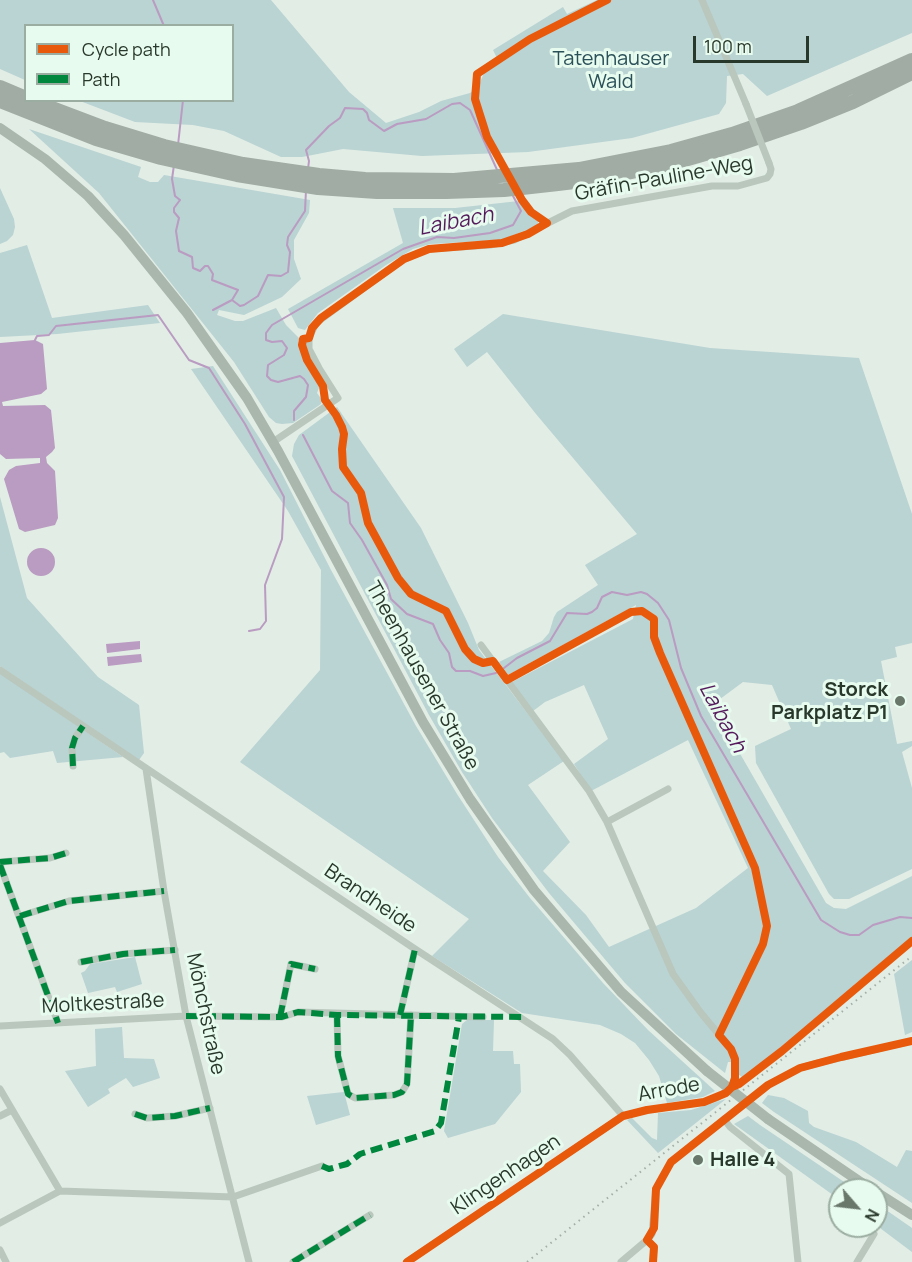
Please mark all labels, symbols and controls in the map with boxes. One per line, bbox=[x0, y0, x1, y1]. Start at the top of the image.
legend bbox=[24, 24, 234, 102]
scale bar bbox=[696, 24, 812, 62]
text: 100 m bbox=[704, 34, 752, 58]
text: Cycle path bbox=[82, 37, 171, 61]
park label: Tatenhauser Wald bbox=[553, 47, 669, 94]
text: Path bbox=[82, 67, 120, 91]
street label: Gräfin-Pauline-Weg bbox=[573, 152, 755, 206]
water label: Laibach bbox=[417, 202, 495, 242]
street label: Theenhausener Straße bbox=[360, 577, 484, 775]
place label: Storck Parkplatz P1 bbox=[771, 678, 888, 725]
water label: Laibach bbox=[693, 679, 751, 757]
marker: Storck Parkplatz P1 bbox=[893, 694, 907, 708]
street label: Brandheide bbox=[320, 860, 420, 938]
street label: Mönchstraße bbox=[180, 951, 230, 1077]
street label: Moltkestraße bbox=[41, 989, 165, 1019]
street label: Arrode bbox=[636, 1073, 702, 1107]
street label: Klingenhagen bbox=[447, 1130, 565, 1220]
place label: Halle 4 bbox=[710, 1148, 775, 1172]
marker: Halle 4 bbox=[691, 1153, 705, 1167]
north arrow bbox=[828, 1178, 888, 1238]
text: N bbox=[860, 1205, 885, 1226]

